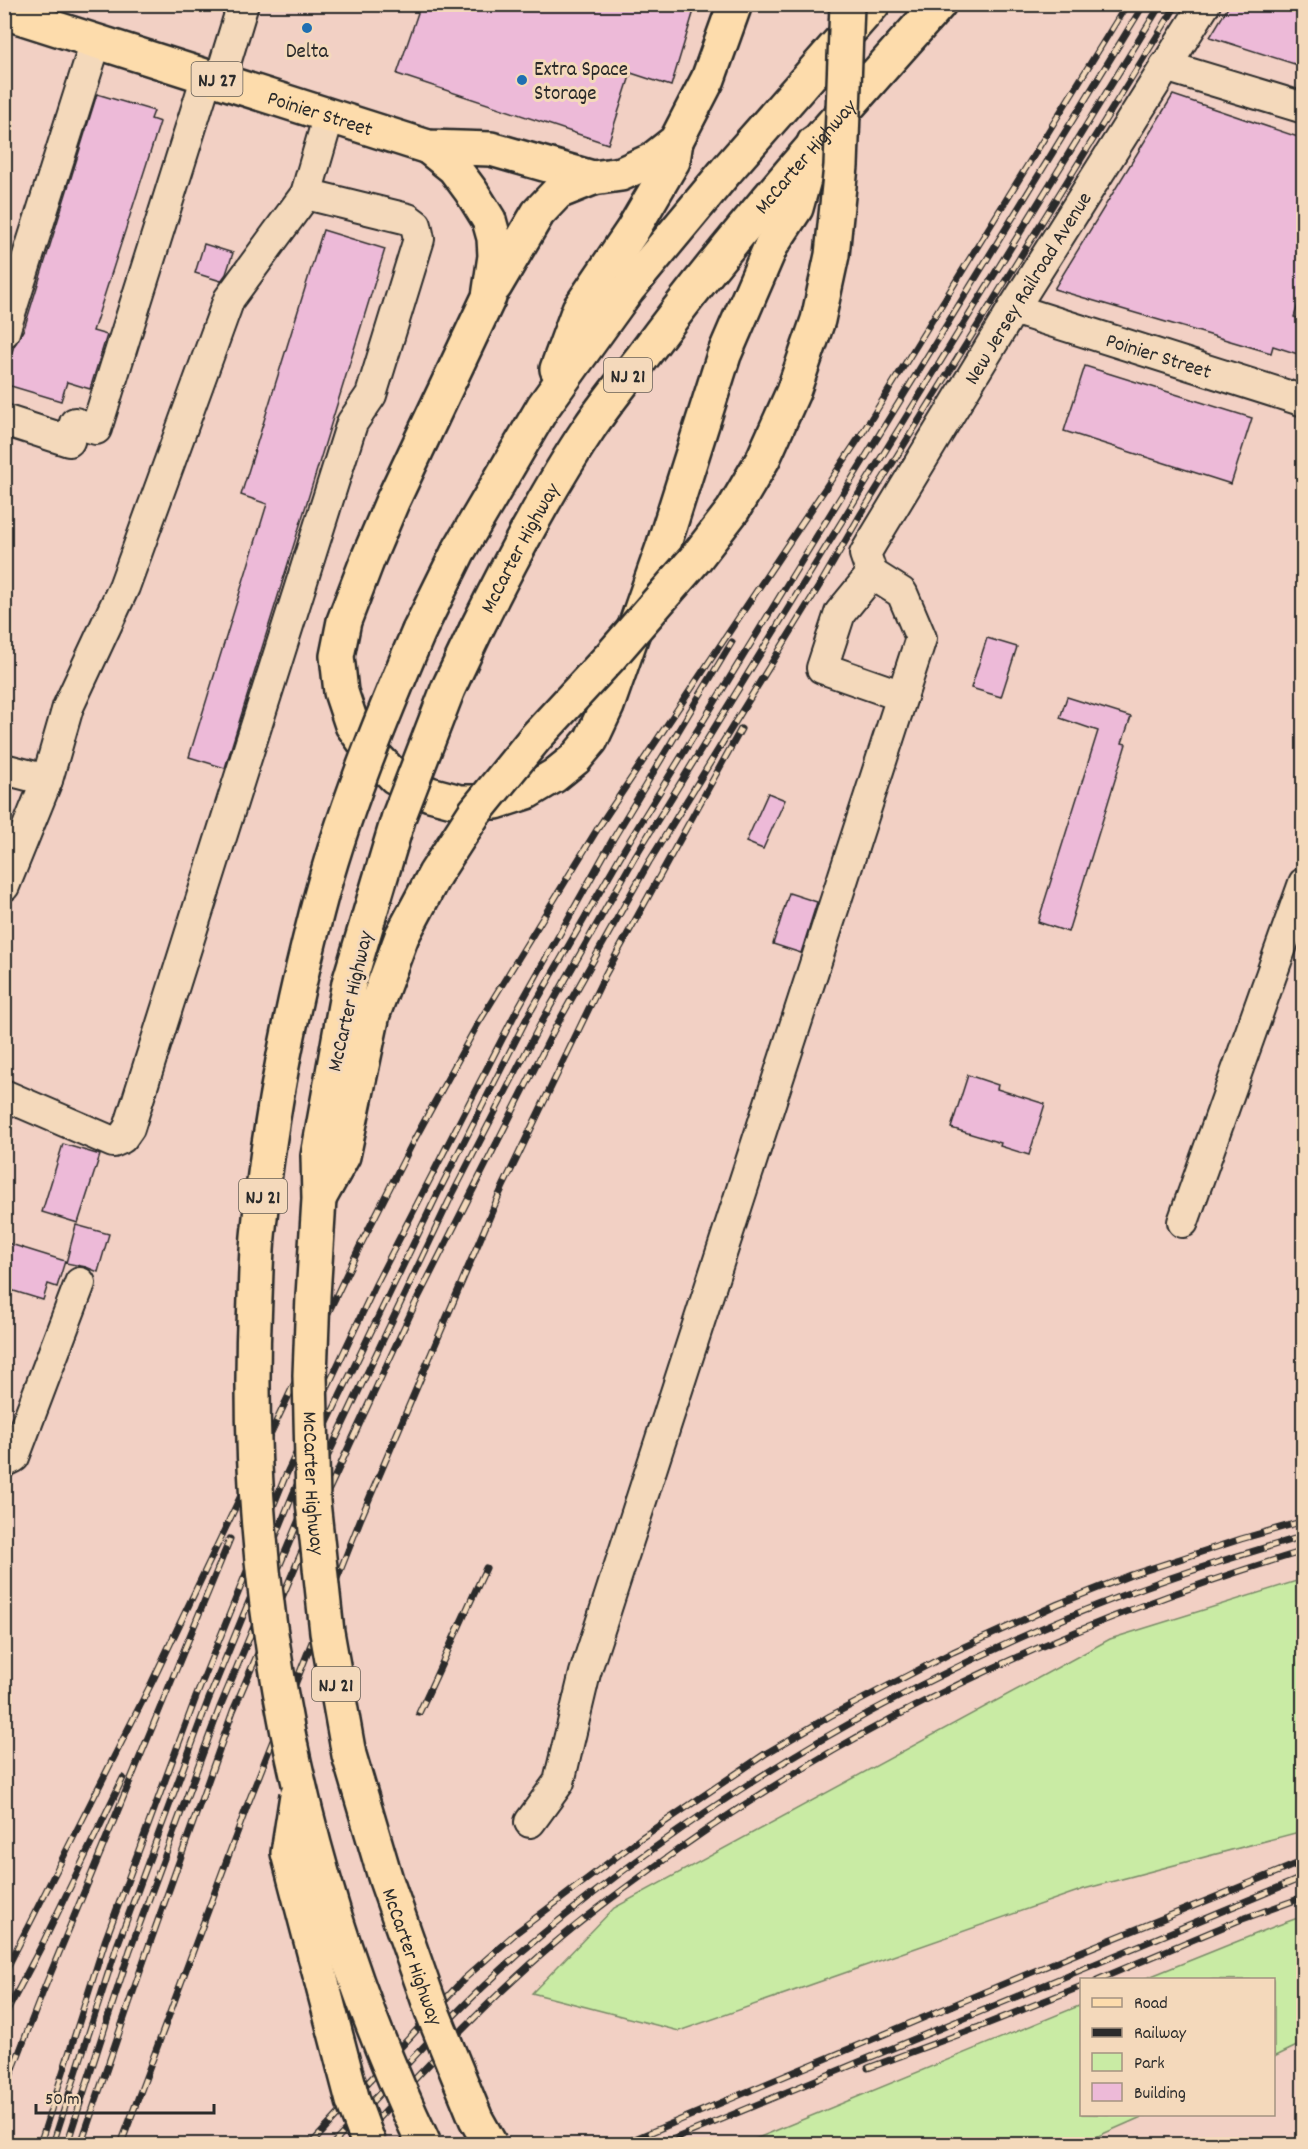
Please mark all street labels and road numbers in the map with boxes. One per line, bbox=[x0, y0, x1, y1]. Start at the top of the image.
road number: NJ 27 bbox=[192, 62, 242, 96]
street label: Poinier Street bbox=[263, 85, 376, 147]
street label: McCarter Highway bbox=[749, 93, 866, 222]
street label: New Jersey Railroad Avenue bbox=[958, 187, 1101, 391]
street label: Poinier Street bbox=[1101, 327, 1215, 389]
road number: NJ 21 bbox=[604, 358, 652, 392]
street label: McCarter Highway bbox=[475, 478, 569, 619]
street label: McCarter Highway bbox=[321, 928, 383, 1075]
road number: NJ 21 bbox=[239, 1179, 287, 1213]
street label: McCarter Highway bbox=[293, 1411, 331, 1557]
road number: NJ 21 bbox=[312, 1667, 360, 1701]
street label: McCarter Highway bbox=[372, 1885, 449, 2031]

